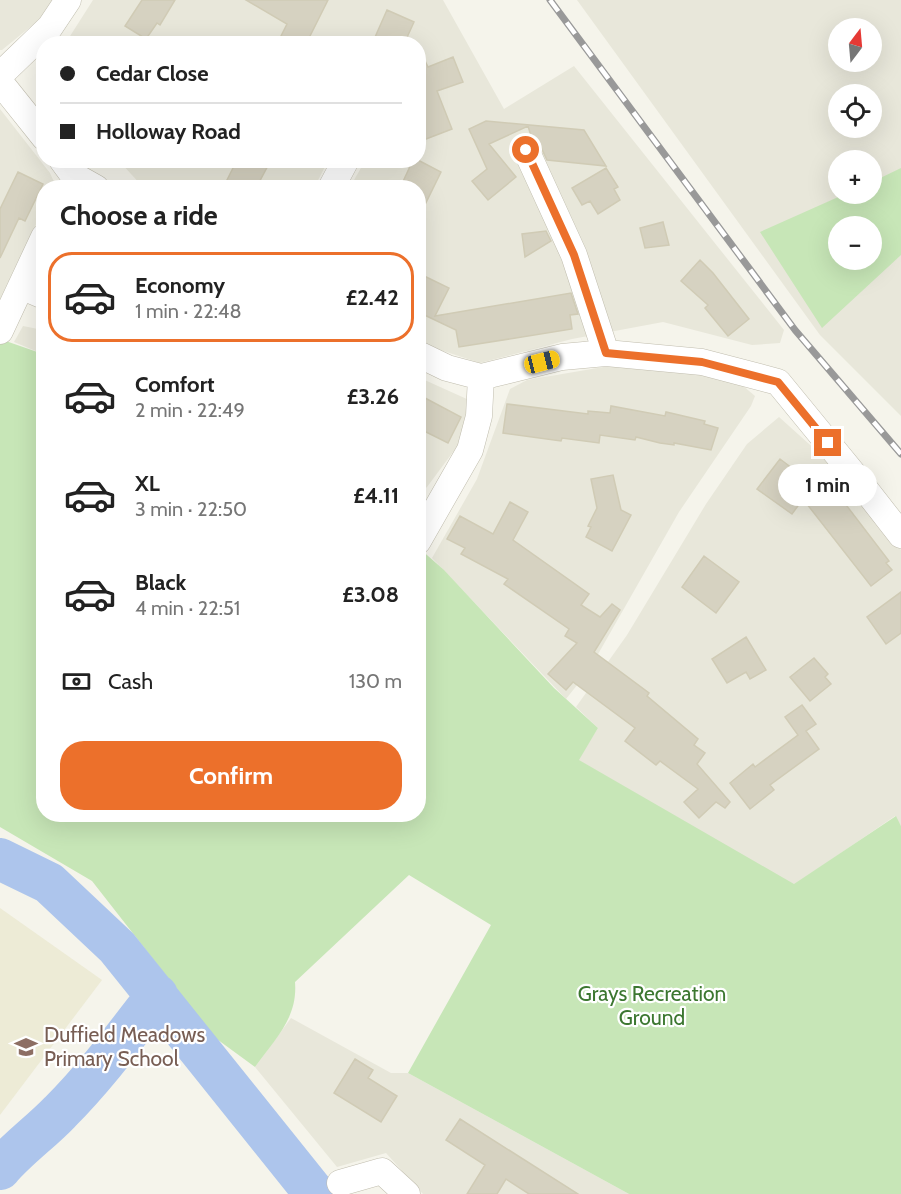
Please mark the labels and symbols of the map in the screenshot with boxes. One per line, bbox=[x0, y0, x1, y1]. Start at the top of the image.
north arrow bbox=[828, 18, 882, 72]
route start bbox=[512, 136, 539, 163]
car bbox=[522, 349, 562, 375]
route end bbox=[814, 429, 841, 456]
callout: 1 min bbox=[778, 464, 878, 506]
park label: Grays Recreation Ground bbox=[578, 981, 726, 1030]
place label: Duffield Meadows Primary School bbox=[44, 1022, 205, 1071]
school or university icon: Duffield Meadows Primary School bbox=[13, 1034, 39, 1060]

